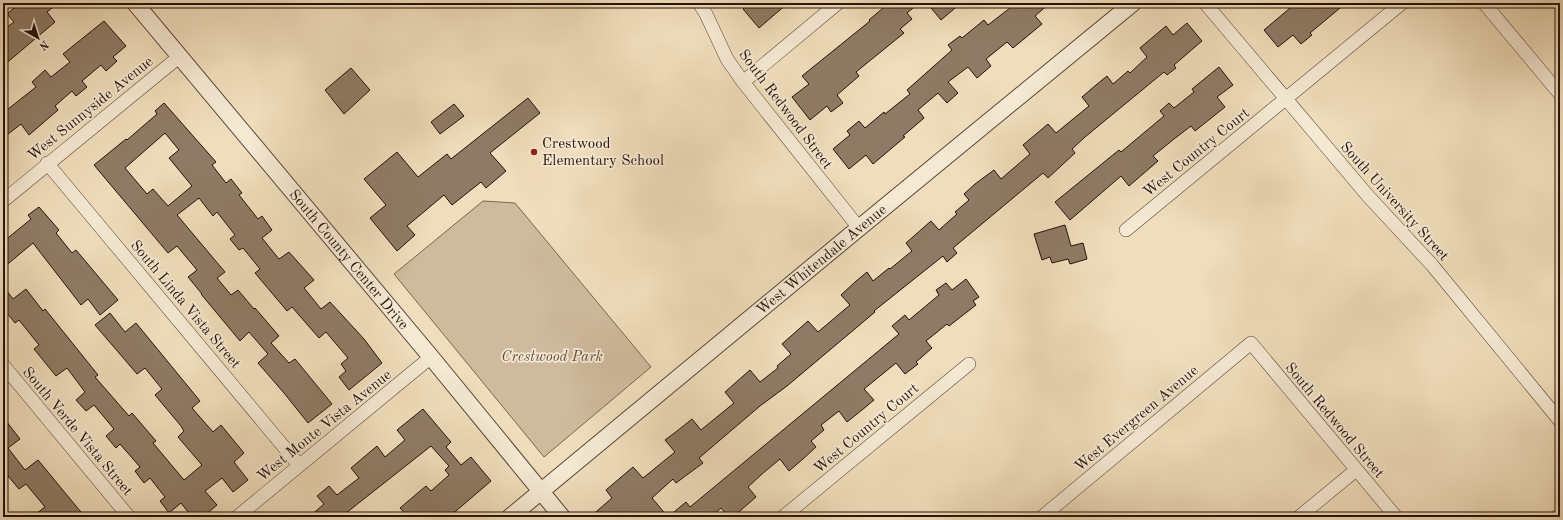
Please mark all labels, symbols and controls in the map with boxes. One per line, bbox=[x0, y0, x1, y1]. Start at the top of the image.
north arrow bbox=[18, 18, 58, 58]
text: N bbox=[36, 38, 50, 52]
street label: South Redwood Street bbox=[735, 47, 835, 172]
street label: West Sunnyside Avenue bbox=[26, 54, 156, 164]
street label: West Country Court bbox=[1141, 106, 1253, 200]
place label: Crestwood Elementary School bbox=[542, 137, 664, 169]
street label: South University Street bbox=[1337, 140, 1451, 264]
marker: Crestwood Elementary School bbox=[529, 147, 539, 157]
street label: South County Center Drive bbox=[286, 187, 411, 333]
street label: West Whitendale Avenue bbox=[754, 202, 890, 319]
street label: South Linda Vista Street bbox=[127, 238, 243, 372]
park label: Crestwood Park bbox=[501, 350, 603, 365]
street label: South Redwood Street bbox=[1281, 360, 1386, 481]
street label: West Evergreen Avenue bbox=[1072, 363, 1202, 475]
street label: South Verde Vista Street bbox=[19, 365, 135, 499]
street label: West Monte Vista Avenue bbox=[255, 367, 395, 485]
street label: West Country Court bbox=[812, 381, 922, 477]

